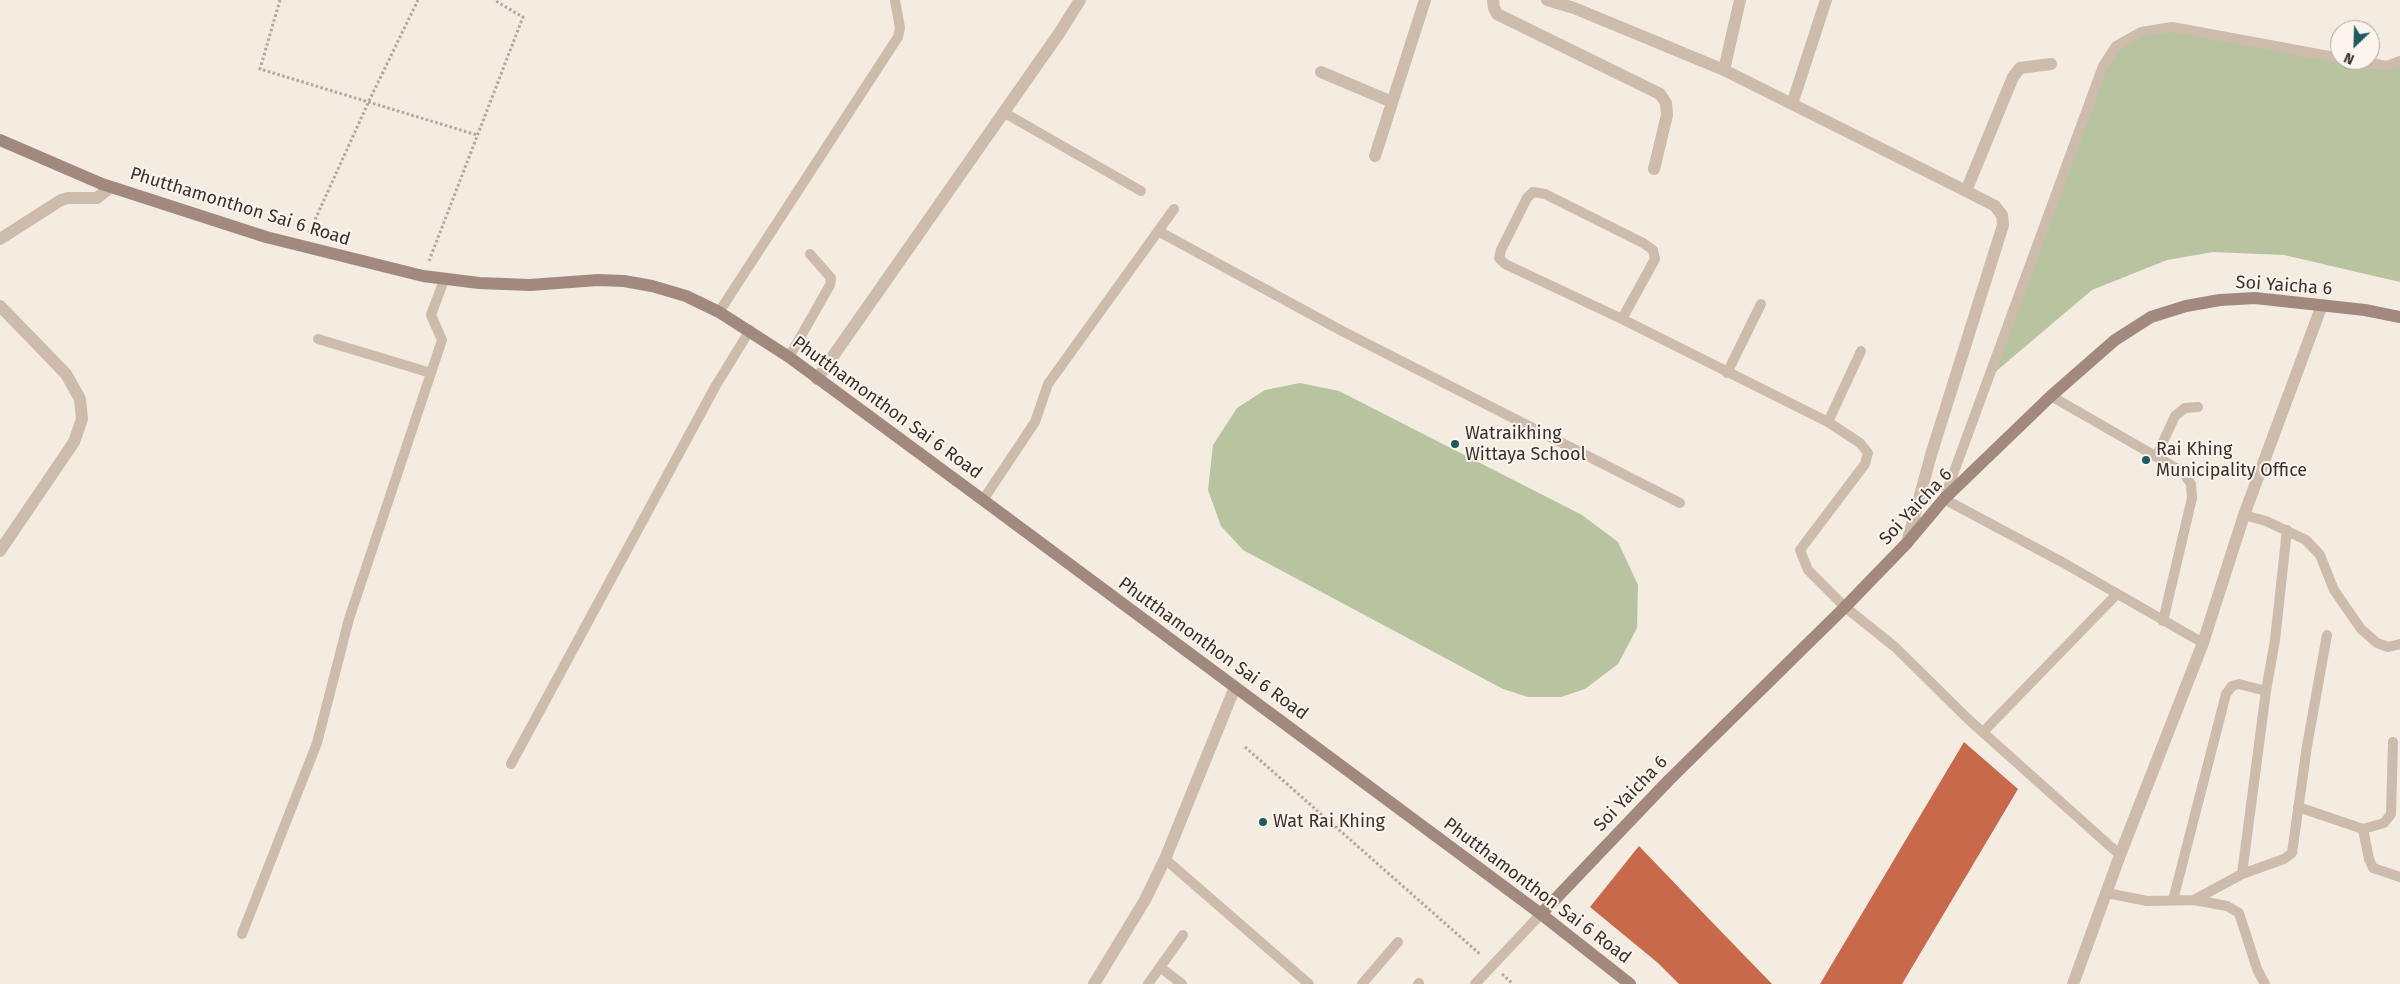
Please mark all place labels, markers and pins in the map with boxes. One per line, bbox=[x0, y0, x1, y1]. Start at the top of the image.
place label: Watraikhing Wittaya School bbox=[1465, 423, 1586, 466]
marker: Watraikhing Wittaya School bbox=[1449, 438, 1461, 450]
place label: Rai Khing Municipality Office bbox=[2156, 439, 2307, 482]
marker: Rai Khing Municipality Office bbox=[2140, 454, 2152, 466]
place label: Wat Rai Khing bbox=[1273, 811, 1385, 833]
marker: Wat Rai Khing bbox=[1257, 816, 1269, 828]

